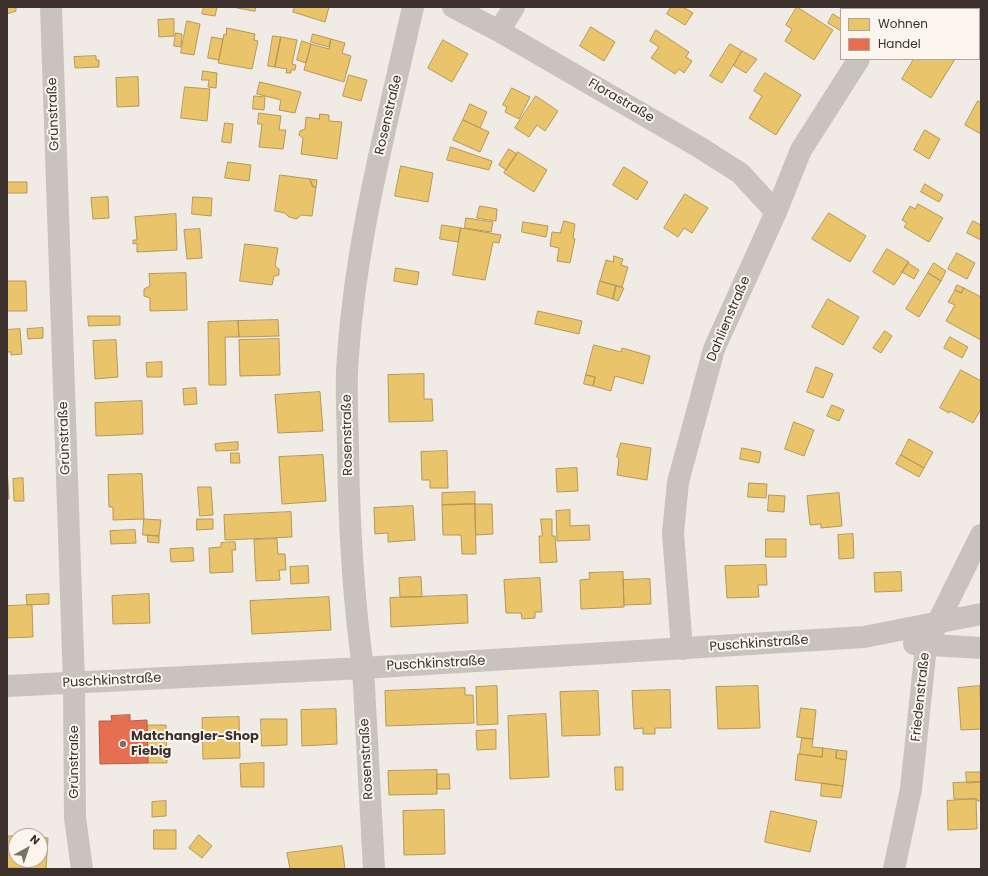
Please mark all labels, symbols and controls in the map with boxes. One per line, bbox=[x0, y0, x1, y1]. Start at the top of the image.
legend bbox=[840, 8, 980, 60]
text: Wohnen bbox=[878, 15, 928, 32]
text: Handel bbox=[878, 35, 921, 52]
street label: Rosenstraße bbox=[372, 74, 406, 156]
street label: Florastraße bbox=[585, 76, 657, 126]
street label: Grünstraße bbox=[45, 77, 63, 151]
street label: Dahlienstraße bbox=[704, 274, 754, 364]
street label: Rosenstraße bbox=[339, 394, 357, 476]
street label: Grünstraße bbox=[56, 401, 74, 475]
street label: Puschkinstraße bbox=[709, 633, 809, 655]
street label: Friedenstraße bbox=[909, 651, 933, 743]
street label: Puschkinstraße bbox=[386, 654, 486, 674]
street label: Puschkinstraße bbox=[62, 671, 162, 691]
street label: Rosenstraße bbox=[357, 718, 377, 800]
street label: Grünstraße bbox=[67, 725, 83, 799]
place label: Matchangler-Shop Fiebig bbox=[131, 729, 259, 760]
marker: Matchangler-Shop Fiebig bbox=[118, 739, 128, 749]
north arrow bbox=[8, 828, 48, 868]
text: N bbox=[27, 831, 43, 848]

